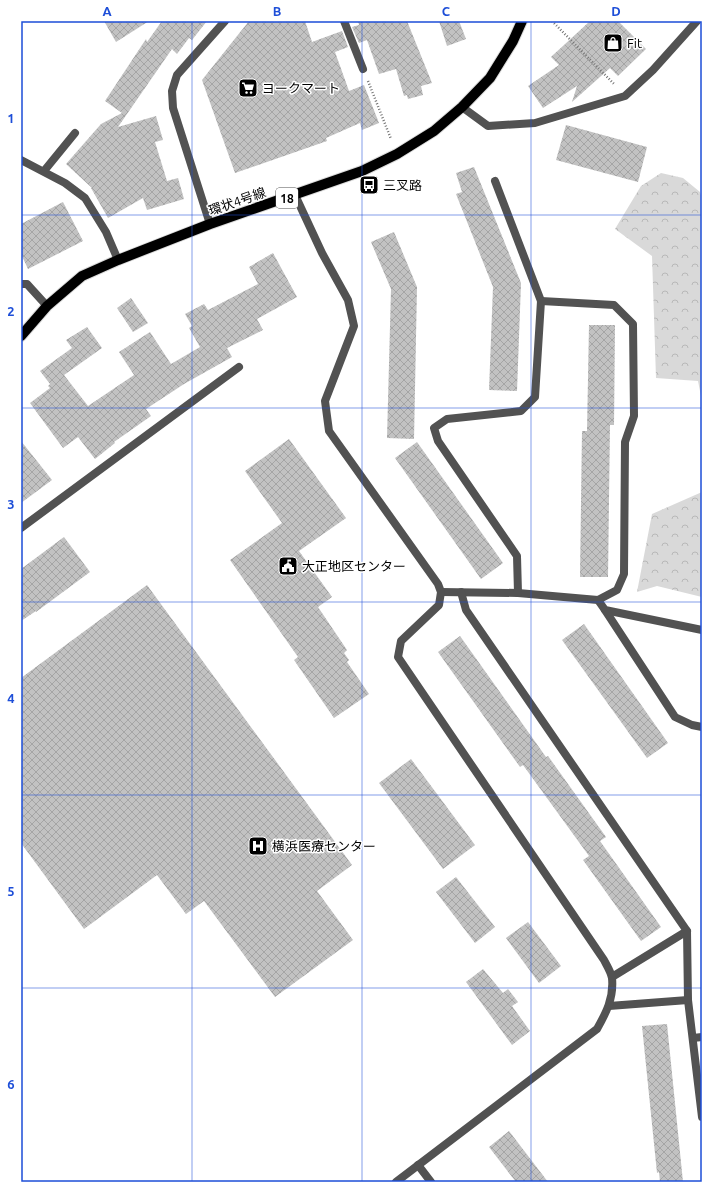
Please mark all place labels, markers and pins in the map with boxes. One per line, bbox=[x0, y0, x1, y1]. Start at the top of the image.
shop icon: Fit bbox=[602, 32, 624, 54]
place label: Fit bbox=[627, 36, 642, 50]
supermarket icon: ヨークマート bbox=[237, 77, 259, 99]
place label: ヨークマート bbox=[262, 81, 340, 95]
bus stop icon: 三叉路 bbox=[358, 174, 380, 196]
place label: 三叉路 bbox=[383, 178, 422, 192]
public building icon: 大正地区センター bbox=[277, 555, 299, 577]
place label: 大正地区センター bbox=[302, 559, 406, 573]
hospital icon: 横浜医療センター bbox=[247, 835, 269, 857]
place label: 横浜医療センター bbox=[272, 839, 376, 853]

